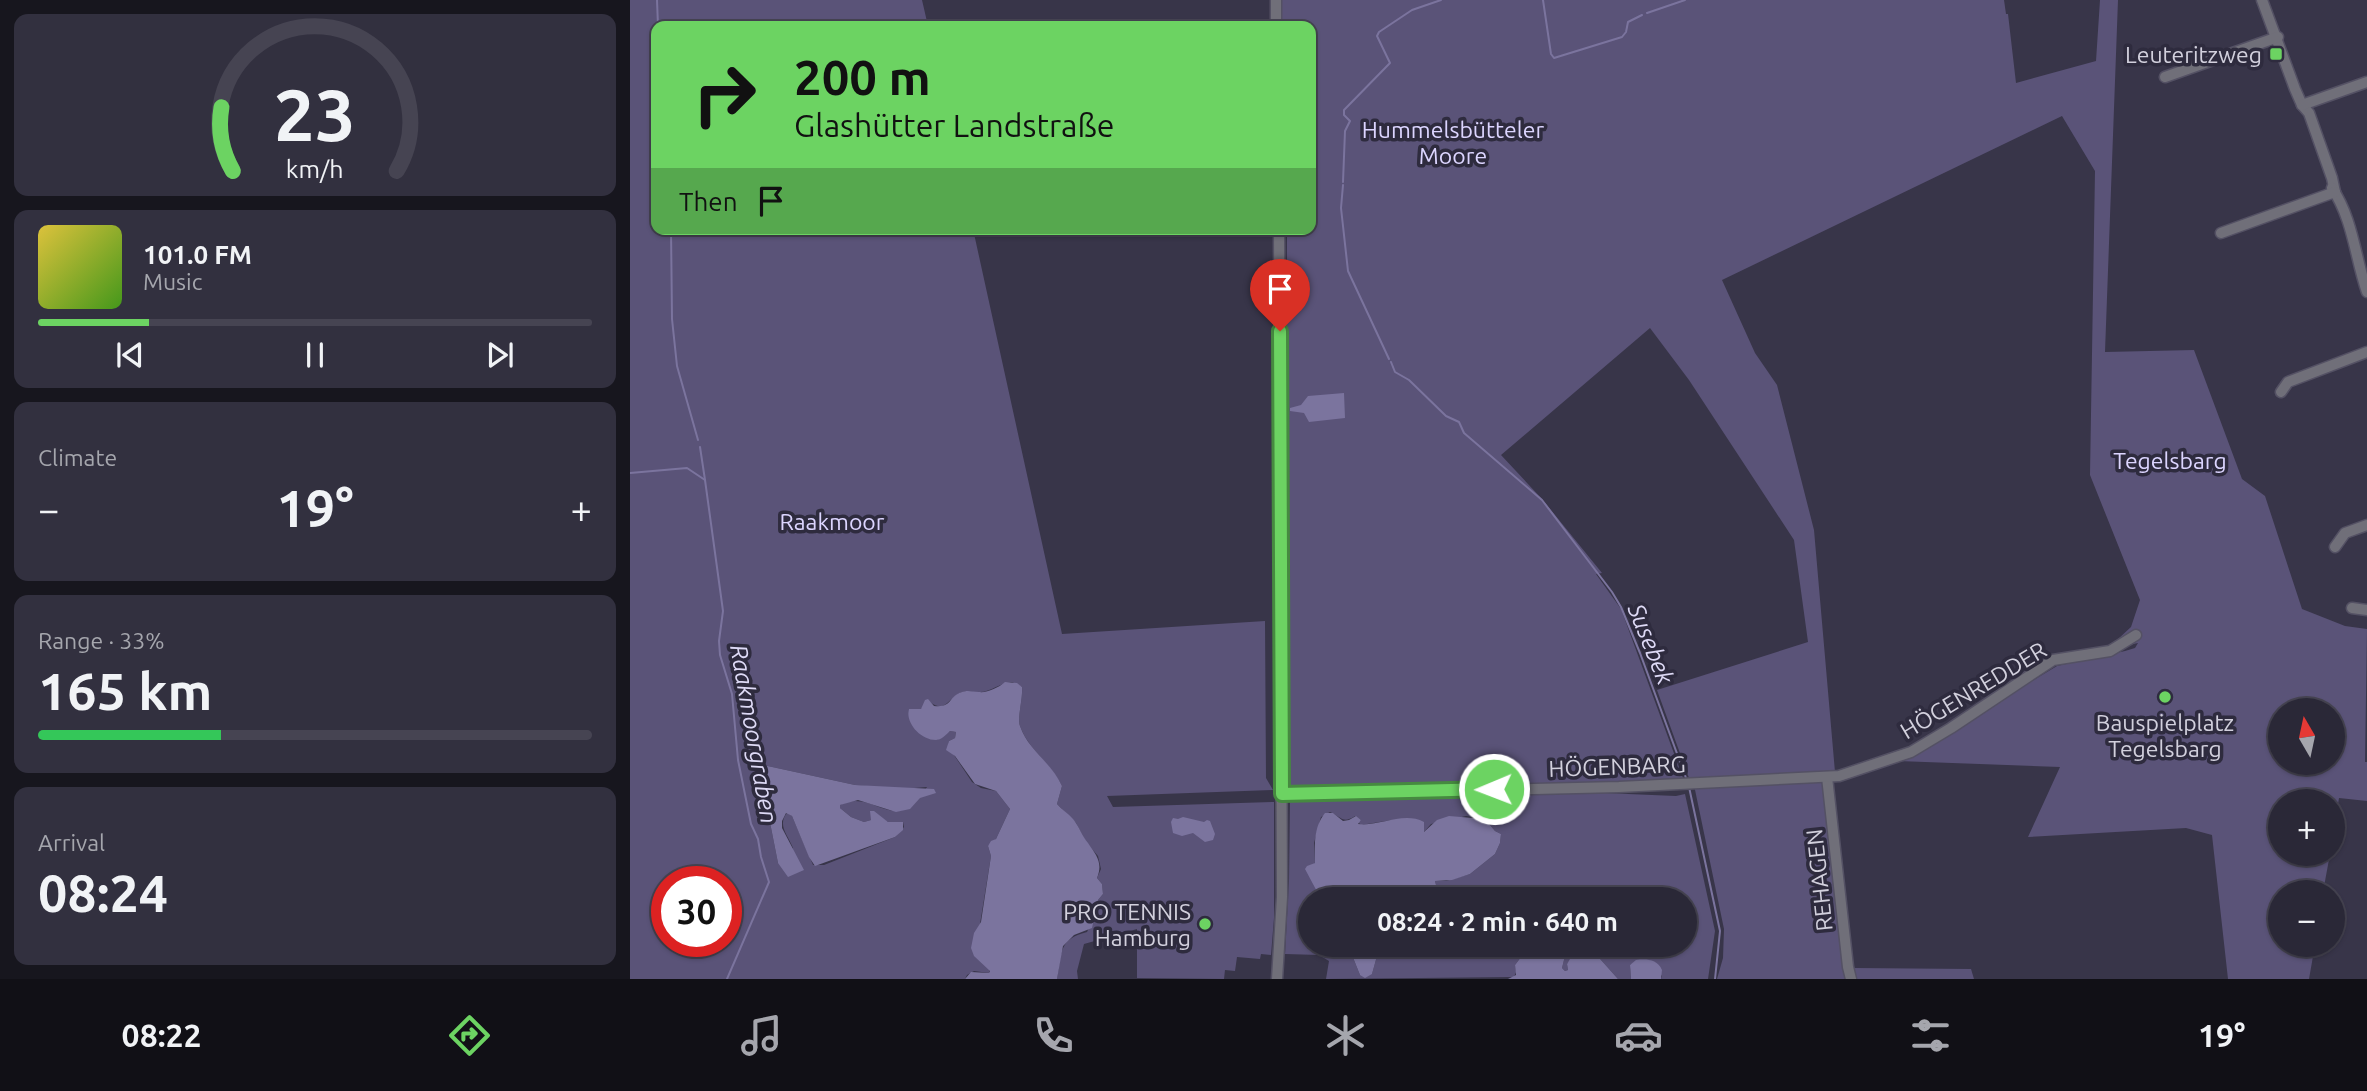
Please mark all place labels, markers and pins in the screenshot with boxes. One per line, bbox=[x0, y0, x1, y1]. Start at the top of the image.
place label: Leuteritzweg bbox=[2125, 42, 2262, 67]
marker: Leuteritzweg bbox=[2268, 46, 2284, 62]
pin bbox=[1250, 259, 1310, 331]
marker: Bauspielplatz Tegelsbarg bbox=[2157, 689, 2173, 705]
place label: Bauspielplatz Tegelsbarg bbox=[2096, 710, 2234, 761]
place label: PRO TENNIS Hamburg bbox=[1063, 899, 1191, 950]
marker: PRO TENNIS Hamburg bbox=[1197, 916, 1213, 932]

